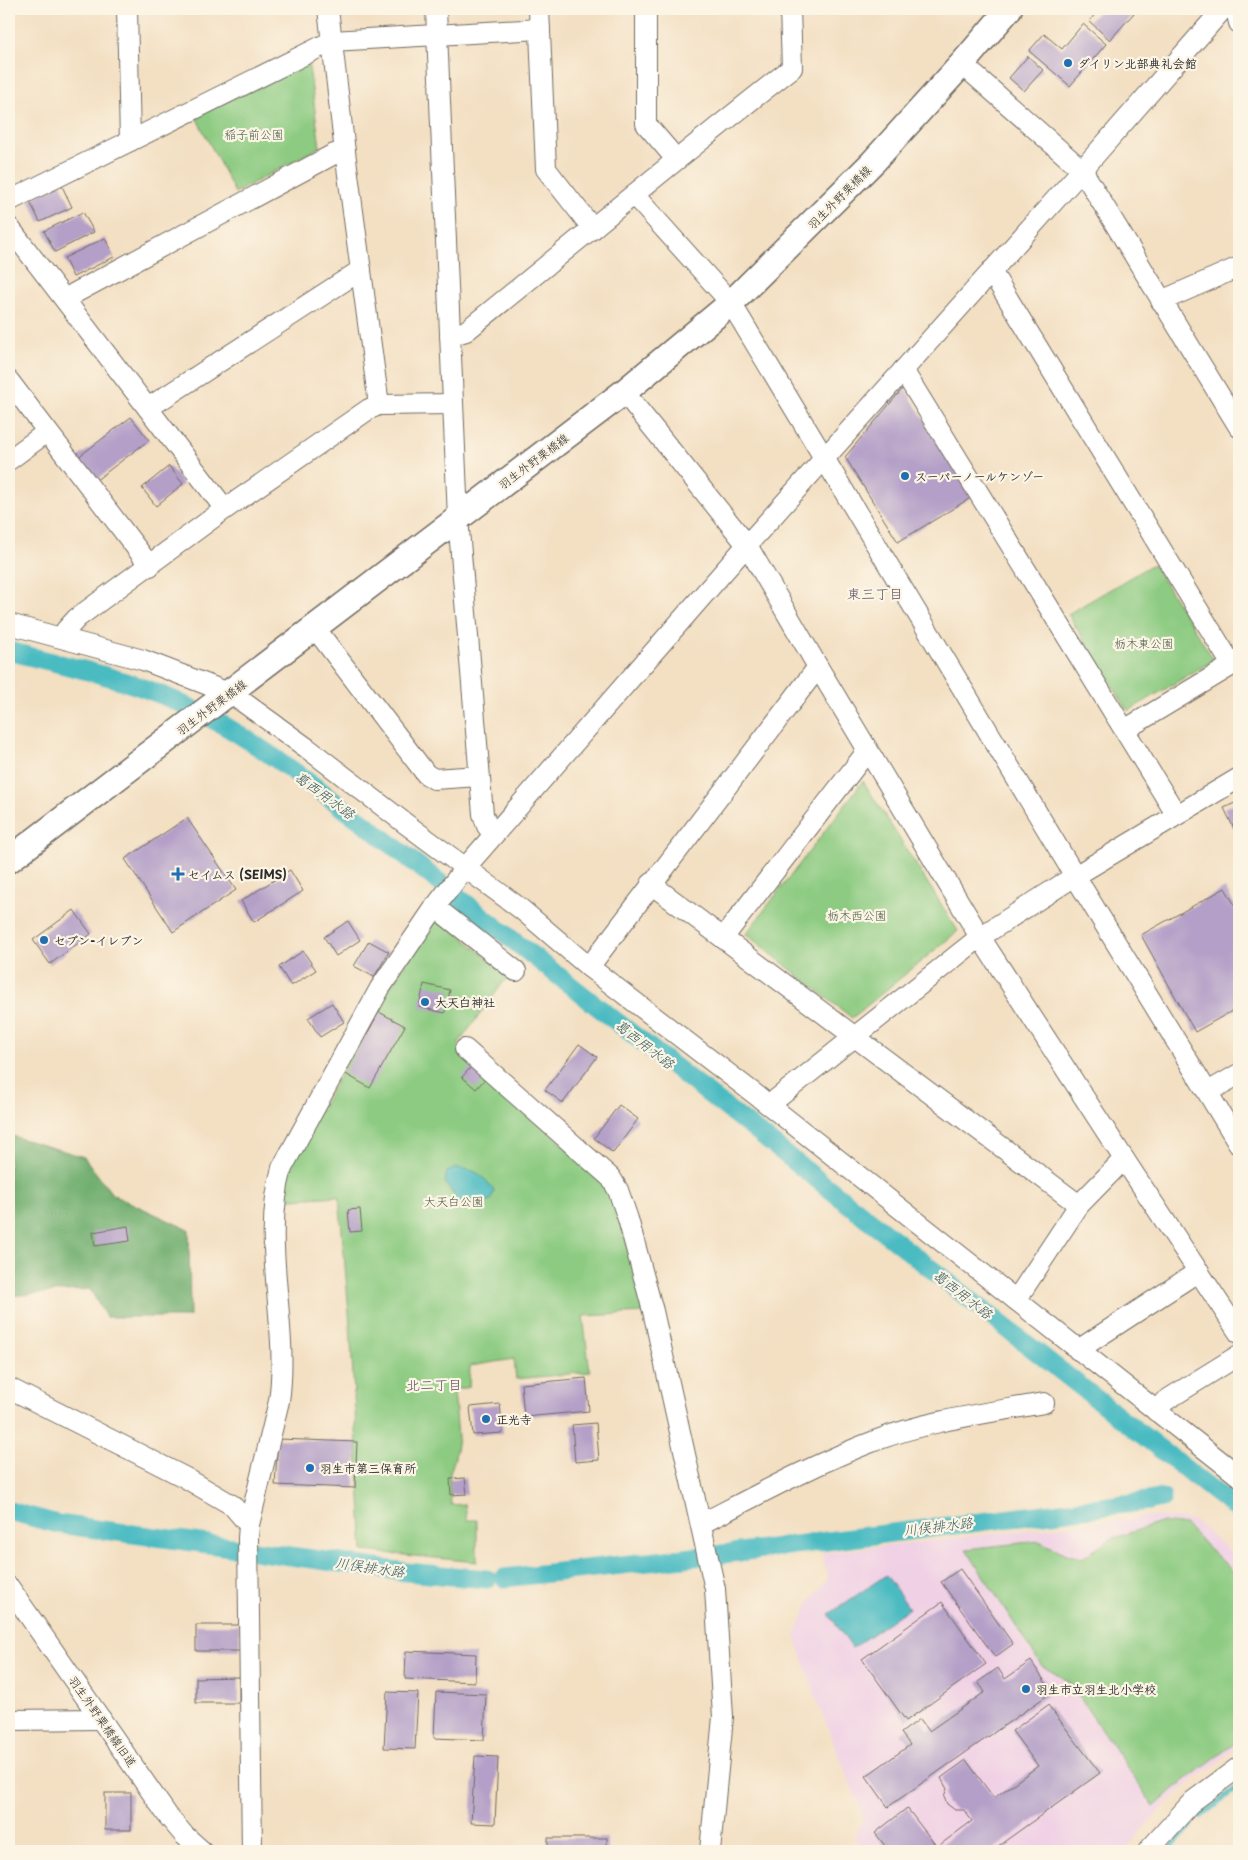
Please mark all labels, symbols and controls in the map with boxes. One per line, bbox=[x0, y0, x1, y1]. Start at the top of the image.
place label: ダイリン北部典礼会館 bbox=[1078, 54, 1197, 72]
marker: ダイリン北部典礼会館 bbox=[1062, 57, 1074, 69]
park label: 稲子前公園 bbox=[224, 125, 284, 143]
street label: 羽生外野栗橋線 bbox=[803, 161, 875, 233]
street label: 羽生外野栗橋線 bbox=[494, 429, 572, 493]
place label: スーパーノールケンゾー bbox=[915, 467, 1044, 485]
marker: スーパーノールケンゾー bbox=[899, 470, 911, 482]
district label: 東三丁目 bbox=[847, 583, 903, 604]
park label: 栃木東公園 bbox=[1114, 634, 1174, 652]
street label: 羽生外野栗橋線 bbox=[172, 675, 250, 739]
water label: 葛西用水路 bbox=[291, 766, 360, 825]
place label: セイムス (SEIMS) bbox=[188, 865, 287, 883]
marker: セイムス (SEIMS) bbox=[172, 868, 184, 880]
park label: 栃木西公園 bbox=[827, 906, 887, 924]
place label: セブン-イレブン bbox=[54, 931, 144, 949]
marker: セブン-イレブン bbox=[38, 934, 50, 946]
place label: 大天白神社 bbox=[435, 993, 495, 1011]
marker: 大天白神社 bbox=[419, 996, 431, 1008]
water label: 葛西用水路 bbox=[611, 1014, 680, 1074]
park label: 大天白公園 bbox=[424, 1192, 484, 1210]
water label: 葛西用水路 bbox=[929, 1264, 998, 1324]
district label: 北二丁目 bbox=[406, 1374, 462, 1395]
place label: 正光寺 bbox=[496, 1410, 532, 1428]
marker: 正光寺 bbox=[480, 1413, 492, 1425]
place label: 羽生市第三保育所 bbox=[320, 1459, 417, 1477]
marker: 羽生市第三保育所 bbox=[304, 1462, 316, 1474]
water label: 川俣排水路 bbox=[902, 1511, 975, 1541]
water label: 川俣排水路 bbox=[334, 1552, 407, 1582]
street label: 羽生外野栗橋線旧道 bbox=[65, 1672, 141, 1770]
place label: 羽生市立羽生北小学校 bbox=[1036, 1680, 1156, 1698]
marker: 羽生市立羽生北小学校 bbox=[1020, 1683, 1032, 1695]

